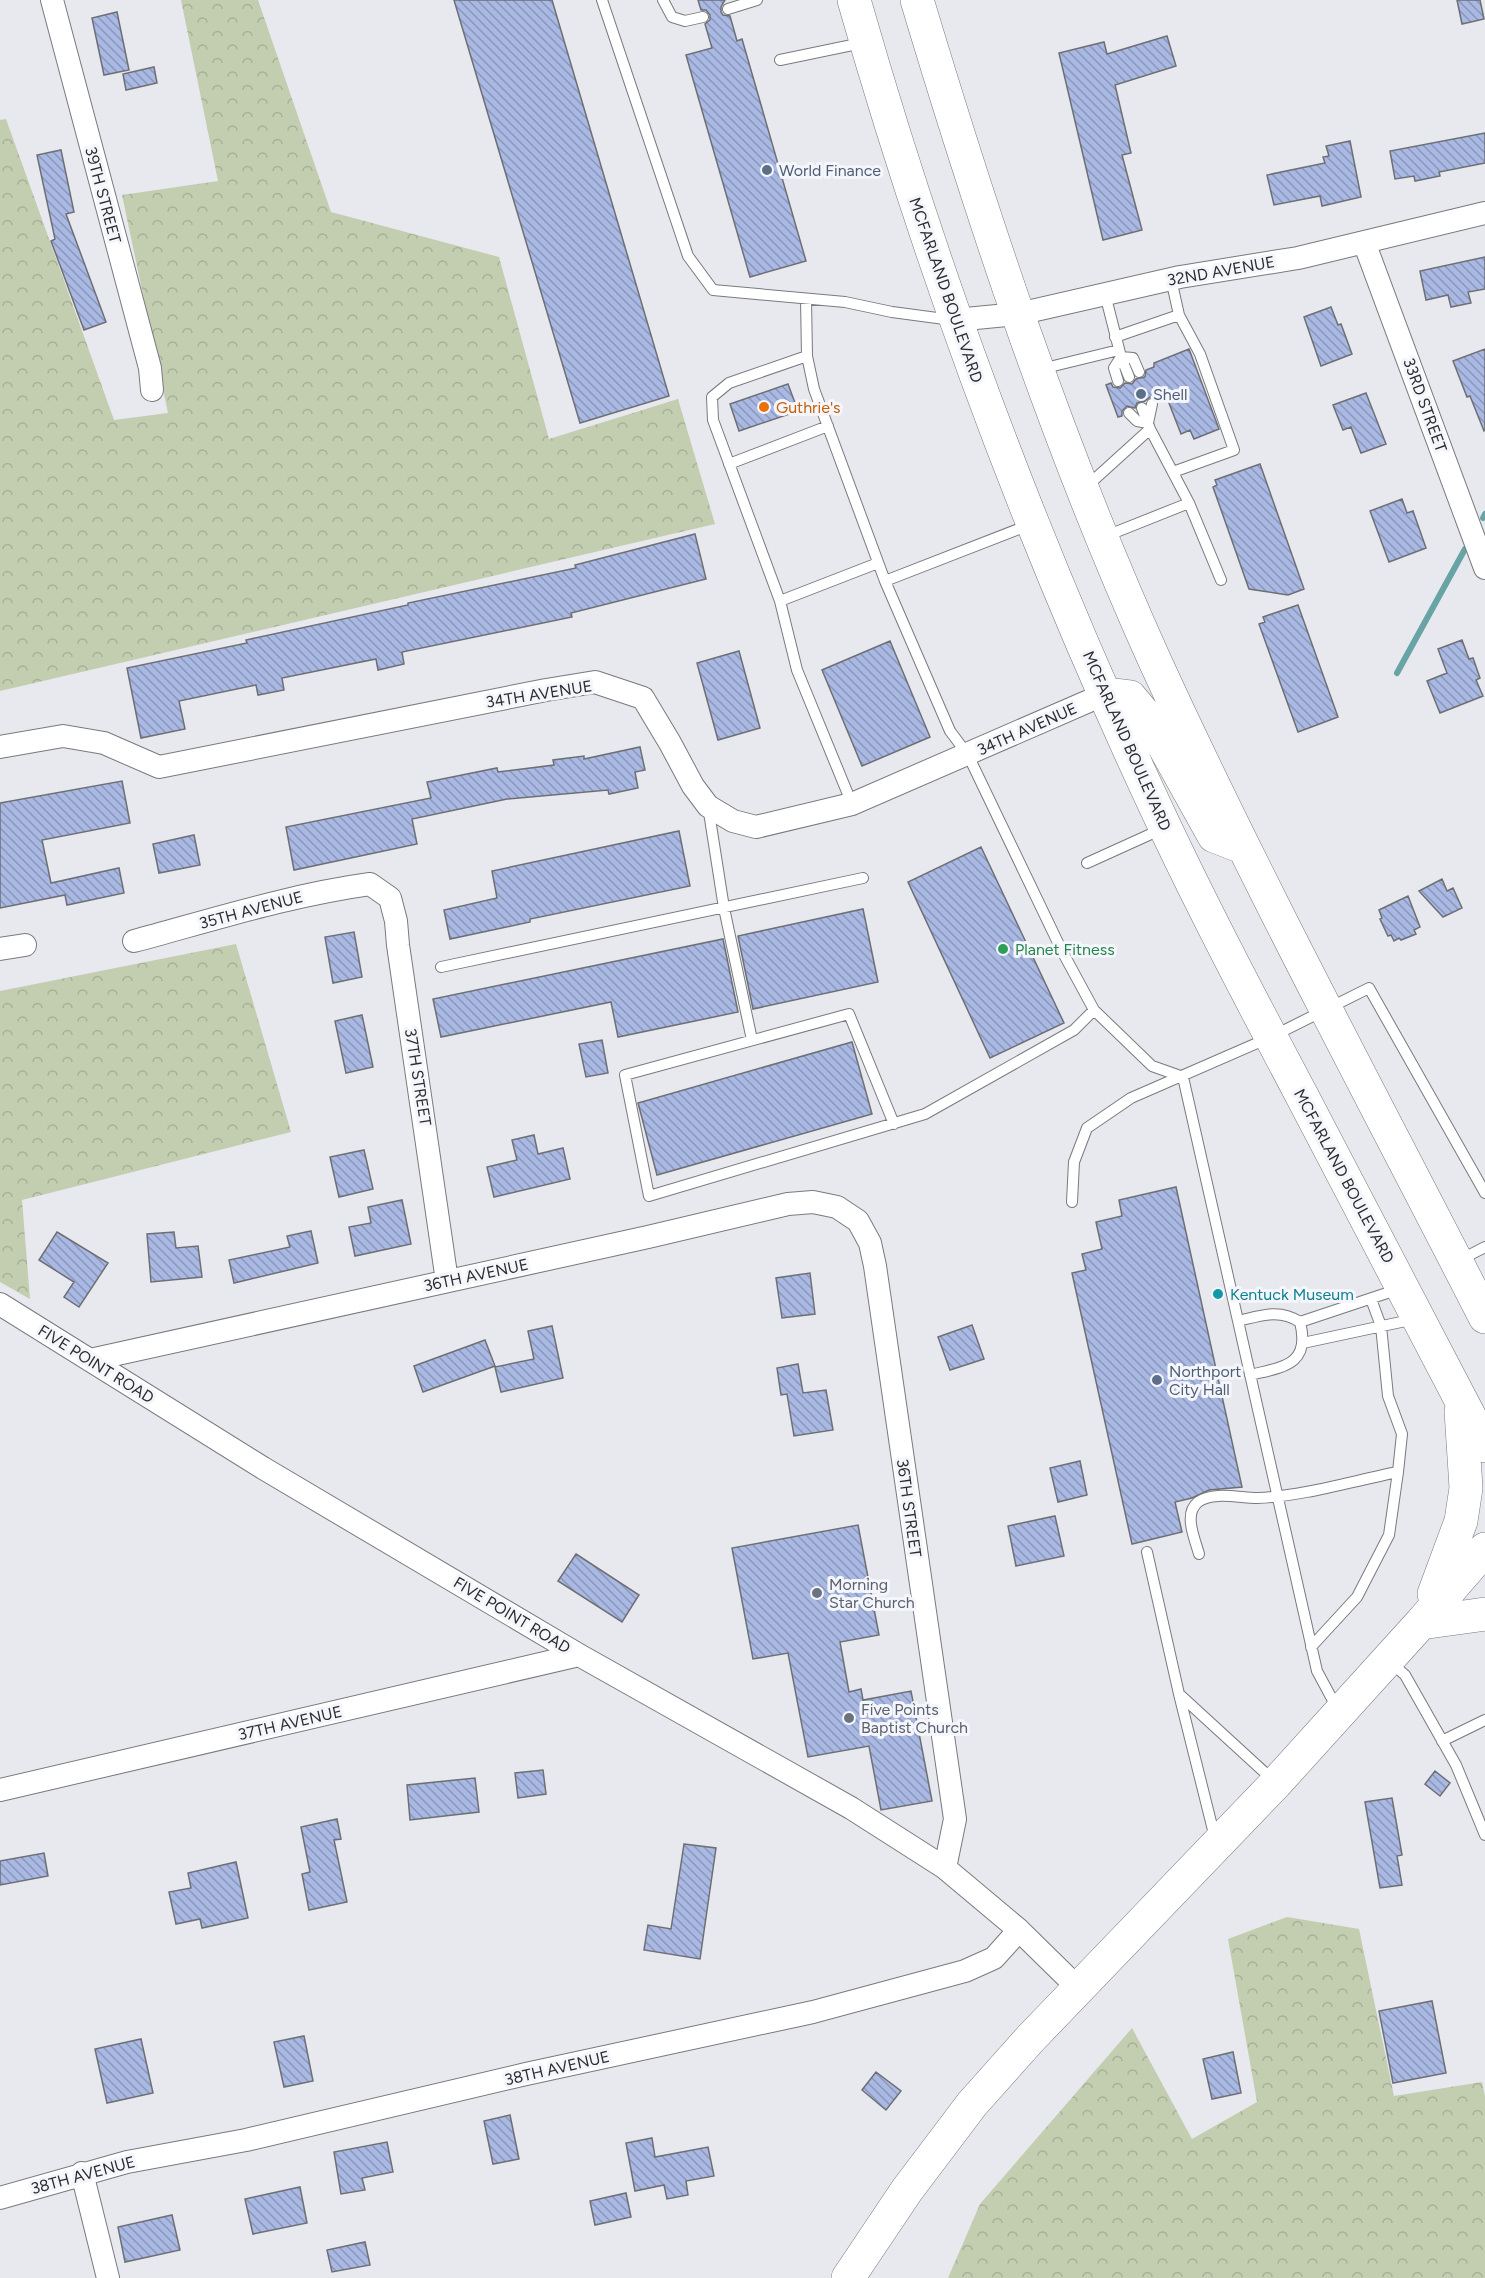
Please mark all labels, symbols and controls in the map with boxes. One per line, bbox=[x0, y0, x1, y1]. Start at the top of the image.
street label: 39TH STREET bbox=[81, 145, 125, 245]
place label: World Finance bbox=[779, 161, 881, 180]
marker: World Finance bbox=[760, 163, 774, 177]
street label: MCFARLAND BOULEVARD bbox=[905, 195, 987, 385]
street label: 32ND AVENUE bbox=[1166, 252, 1276, 290]
street label: 33RD STREET bbox=[1399, 355, 1451, 455]
place label: Shell bbox=[1153, 385, 1188, 404]
marker: Shell bbox=[1134, 387, 1148, 401]
place label: Guthrie's bbox=[776, 398, 841, 417]
marker: Guthrie's bbox=[757, 400, 771, 414]
street label: MCFARLAND BOULEVARD bbox=[1079, 648, 1175, 834]
street label: 34TH AVENUE bbox=[485, 676, 593, 712]
street label: 34TH AVENUE bbox=[974, 698, 1080, 760]
street label: 35TH AVENUE bbox=[197, 887, 305, 933]
place label: Planet Fitness bbox=[1015, 940, 1115, 959]
marker: Planet Fitness bbox=[996, 942, 1010, 956]
street label: 37TH STREET bbox=[401, 1027, 435, 1127]
street label: MCFARLAND BOULEVARD bbox=[1290, 1086, 1398, 1266]
street label: 36TH AVENUE bbox=[422, 1255, 530, 1295]
place label: Kentuck Museum bbox=[1230, 1285, 1354, 1304]
marker: Kentuck Museum bbox=[1211, 1287, 1225, 1301]
street label: FIVE POINT ROAD bbox=[35, 1321, 157, 1407]
place label: Northport City Hall bbox=[1169, 1362, 1241, 1399]
marker: Northport City Hall bbox=[1150, 1373, 1164, 1387]
street label: 36TH STREET bbox=[893, 1458, 925, 1559]
street label: FIVE POINT ROAD bbox=[450, 1573, 574, 1657]
place label: Morning Star Church bbox=[829, 1575, 915, 1612]
marker: Morning Star Church bbox=[810, 1586, 824, 1600]
place label: Five Points Baptist Church bbox=[861, 1700, 968, 1737]
street label: 37TH AVENUE bbox=[236, 1702, 344, 1744]
marker: Five Points Baptist Church bbox=[842, 1711, 856, 1725]
street label: 38TH AVENUE bbox=[503, 2047, 611, 2089]
street label: 38TH AVENUE bbox=[29, 2152, 137, 2198]

